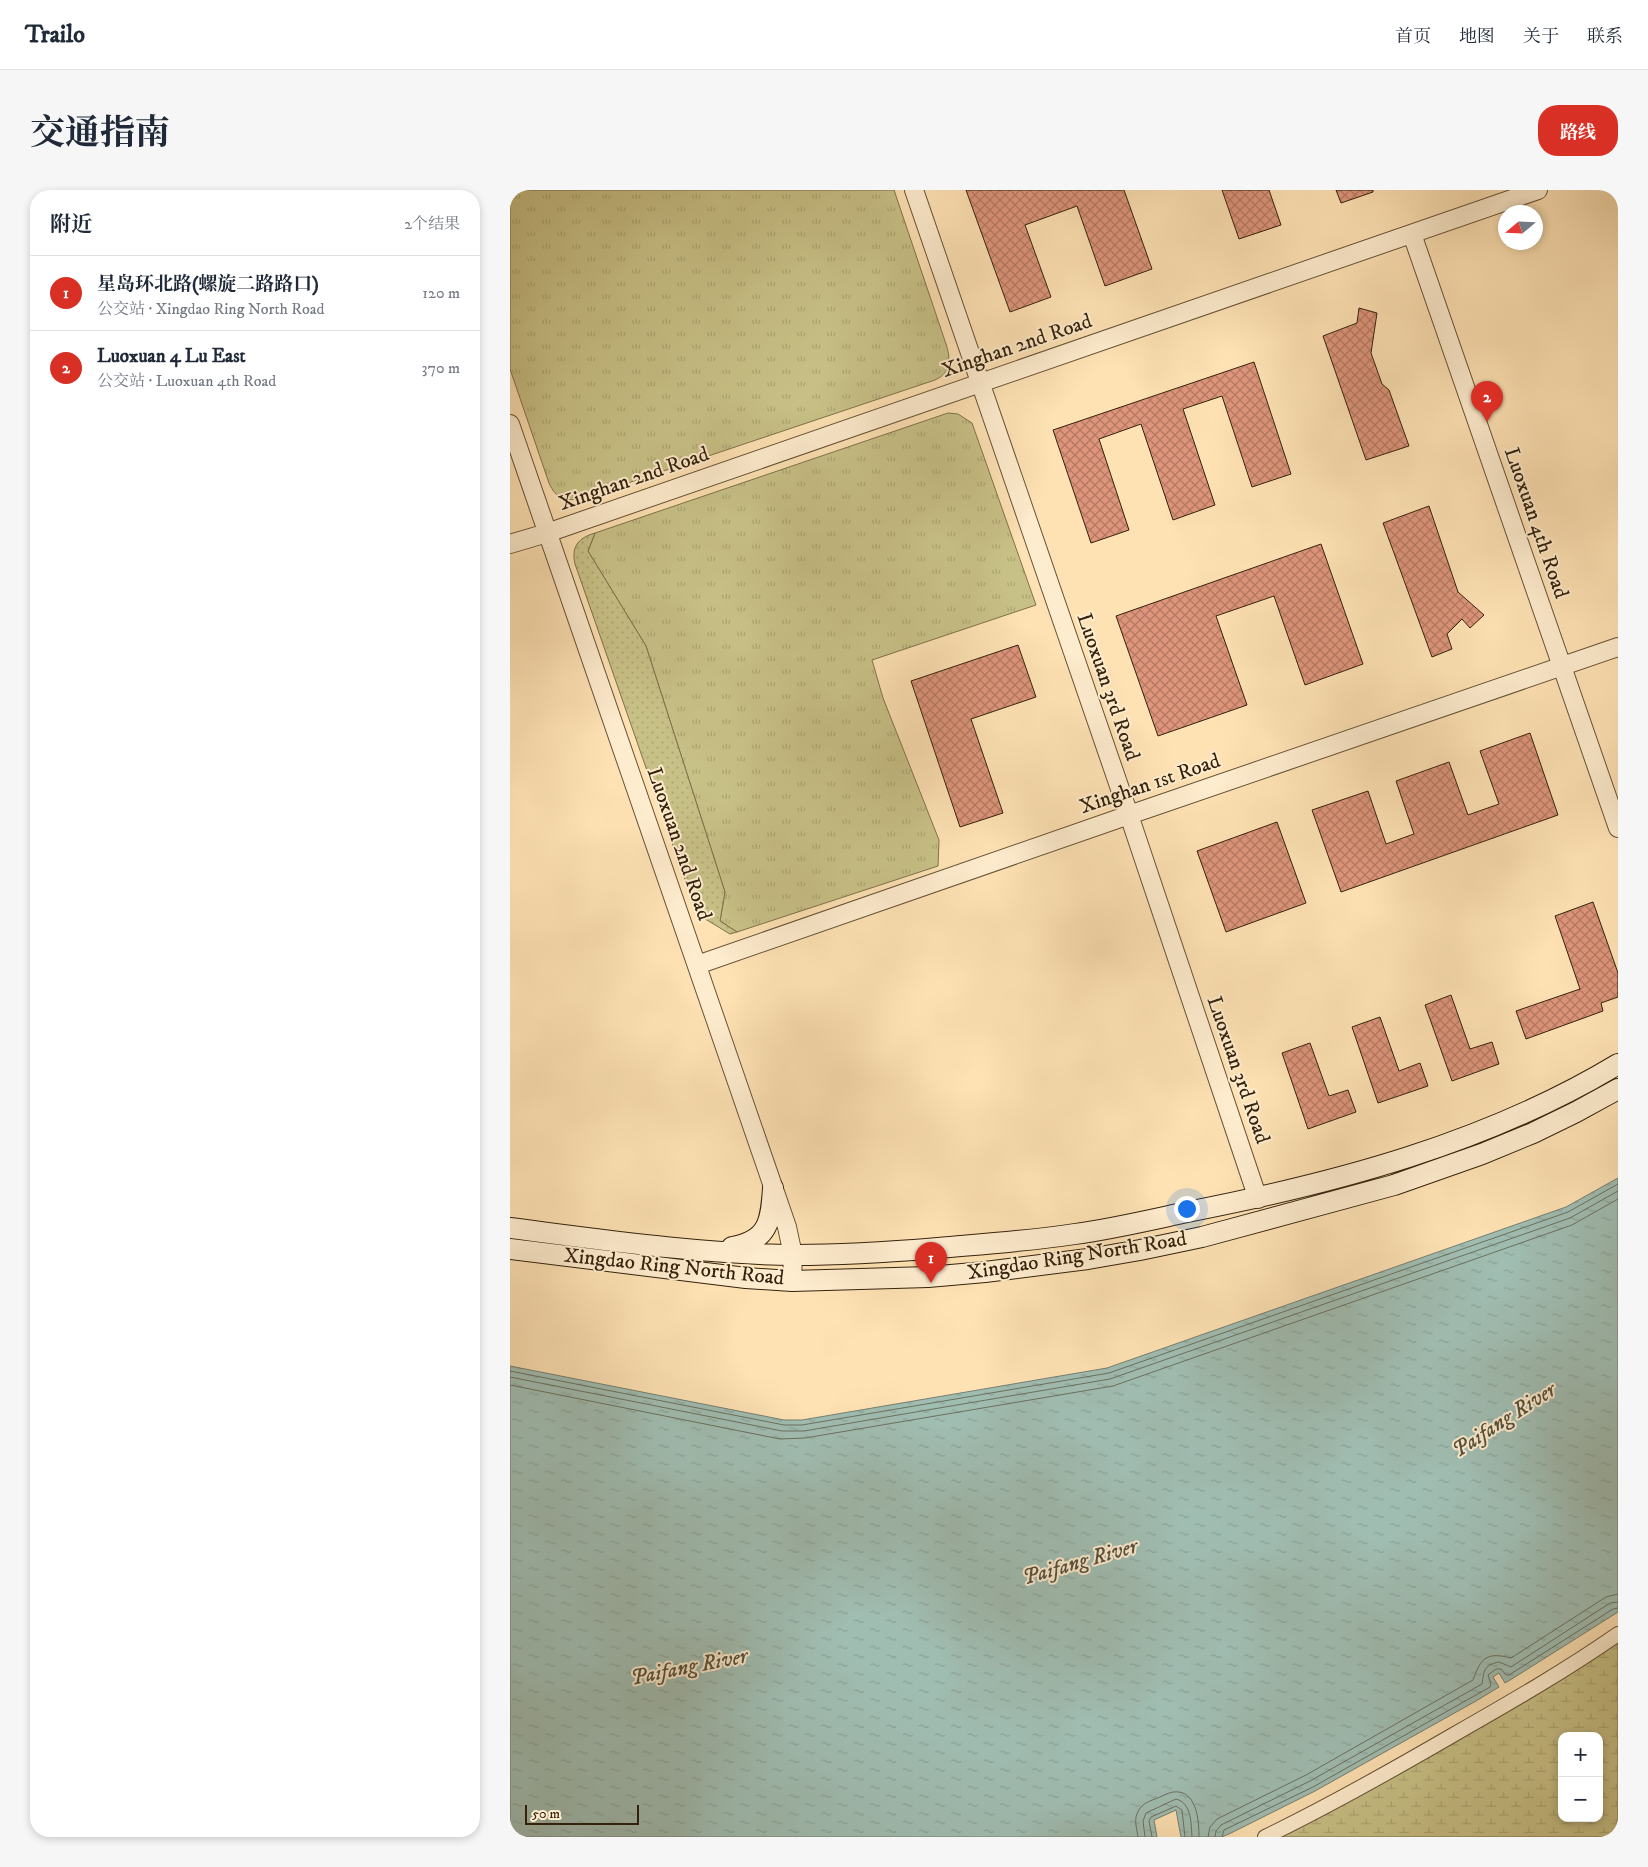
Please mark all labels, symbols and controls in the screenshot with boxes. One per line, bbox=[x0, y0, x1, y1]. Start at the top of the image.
text: Trailo bbox=[25, 20, 85, 50]
text: 首页 bbox=[1395, 26, 1431, 48]
text: 地图 bbox=[1459, 26, 1495, 48]
text: 关于 bbox=[1523, 26, 1559, 48]
text: 联系 bbox=[1587, 26, 1623, 48]
button: 路线 bbox=[1538, 105, 1618, 156]
text: 交通指南 bbox=[30, 112, 170, 156]
north arrow bbox=[1498, 205, 1543, 250]
text: 附近 bbox=[50, 212, 92, 238]
text: 2个结果 bbox=[404, 214, 460, 234]
text: 星岛环北路(螺旋二路路口) bbox=[97, 273, 319, 296]
text: 1 bbox=[63, 283, 69, 303]
text: 120 m bbox=[422, 283, 460, 303]
text: 公交站 · Xingdao Ring North Road bbox=[97, 299, 325, 319]
street label: Xinghan 2nd Road bbox=[939, 308, 1096, 384]
text: Luoxuan 4 Lu East bbox=[97, 345, 246, 368]
text: 2 bbox=[62, 358, 70, 378]
text: 370 m bbox=[422, 358, 460, 378]
text: 公交站 · Luoxuan 4th Road bbox=[97, 371, 276, 391]
pin: 2 bbox=[1471, 381, 1503, 422]
street label: Xinghan 2nd Road bbox=[556, 441, 713, 517]
street label: Luoxuan 4th Road bbox=[1498, 444, 1574, 602]
street label: Luoxuan 3rd Road bbox=[1071, 610, 1146, 765]
street label: Xinghan 1st Road bbox=[1076, 748, 1224, 820]
street label: Luoxuan 2nd Road bbox=[641, 764, 718, 924]
street label: Luoxuan 3rd Road bbox=[1201, 993, 1276, 1148]
your location bbox=[1174, 1196, 1200, 1222]
street label: Xingdao Ring North Road bbox=[966, 1226, 1189, 1286]
street label: Xingdao Ring North Road bbox=[562, 1242, 786, 1292]
pin: 1 bbox=[915, 1242, 947, 1283]
water label: Paifang River bbox=[1447, 1375, 1563, 1464]
water label: Paifang River bbox=[1019, 1532, 1143, 1591]
water label: Paifang River bbox=[628, 1642, 752, 1692]
map controls bbox=[1558, 1732, 1603, 1822]
button: + bbox=[1558, 1732, 1603, 1777]
button: − bbox=[1558, 1777, 1603, 1822]
scale bar bbox=[525, 1802, 639, 1825]
text: 50 m bbox=[532, 1805, 560, 1823]

